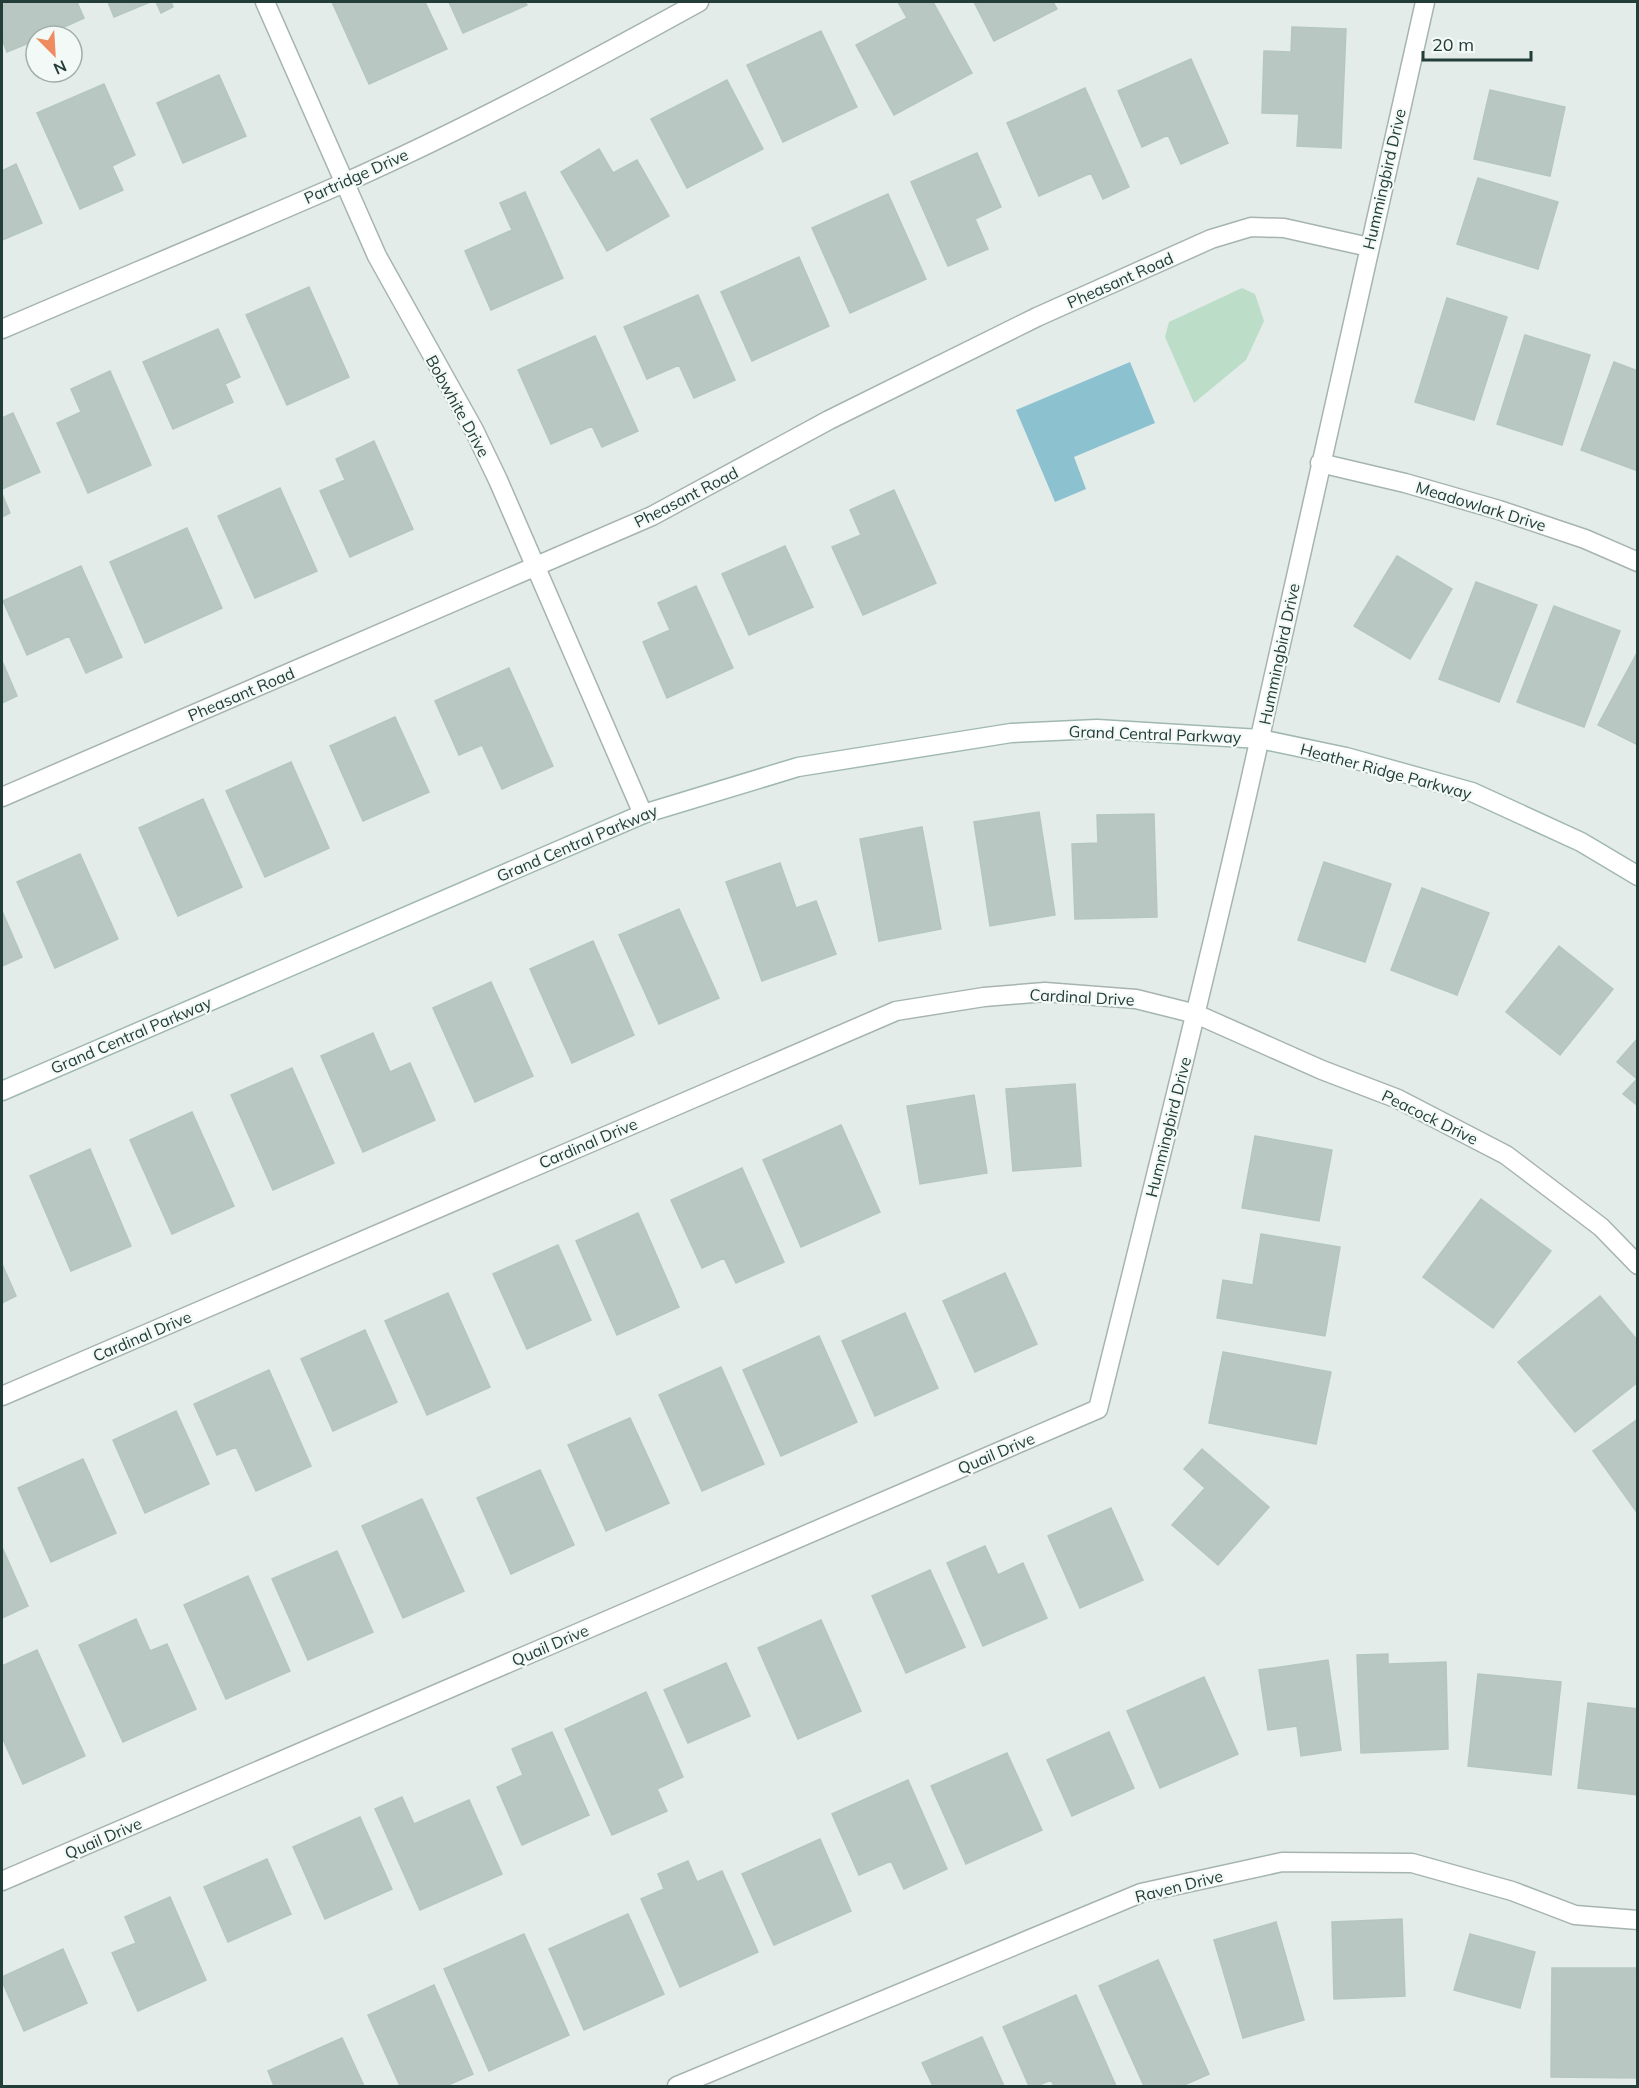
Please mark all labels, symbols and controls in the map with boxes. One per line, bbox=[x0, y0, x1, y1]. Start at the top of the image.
north arrow bbox=[24, 24, 84, 84]
scale bar bbox=[1423, 24, 1531, 62]
text: 20 m bbox=[1432, 33, 1474, 56]
text: N bbox=[51, 56, 70, 79]
street label: Hummingbird Drive bbox=[1358, 107, 1410, 251]
street label: Partridge Drive bbox=[301, 144, 411, 208]
street label: Pheasant Road bbox=[1064, 248, 1176, 312]
street label: Bobwhite Drive bbox=[422, 351, 494, 461]
street label: Pheasant Road bbox=[631, 462, 741, 532]
street label: Meadowlark Drive bbox=[1414, 477, 1548, 535]
street label: Hummingbird Drive bbox=[1254, 582, 1304, 726]
street label: Pheasant Road bbox=[185, 663, 297, 725]
street label: Grand Central Parkway bbox=[1068, 721, 1242, 747]
street label: Heather Ridge Parkway bbox=[1298, 739, 1474, 804]
street label: Grand Central Parkway bbox=[494, 800, 661, 886]
street label: Cardinal Drive bbox=[1029, 984, 1135, 1010]
street label: Grand Central Parkway bbox=[48, 992, 215, 1078]
street label: Hummingbird Drive bbox=[1141, 1055, 1195, 1199]
street label: Peacock Drive bbox=[1379, 1085, 1481, 1149]
street label: Cardinal Drive bbox=[536, 1113, 640, 1173]
street label: Cardinal Drive bbox=[90, 1306, 194, 1366]
street label: Quail Drive bbox=[955, 1428, 1037, 1478]
street label: Quail Drive bbox=[509, 1620, 591, 1670]
street label: Quail Drive bbox=[62, 1813, 144, 1863]
street label: Raven Drive bbox=[1133, 1865, 1225, 1907]

